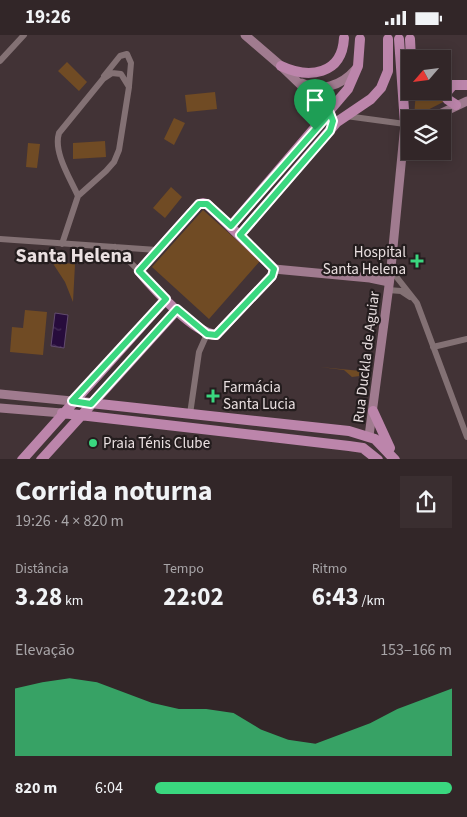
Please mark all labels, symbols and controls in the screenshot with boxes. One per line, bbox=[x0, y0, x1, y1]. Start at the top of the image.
text: 19:26 bbox=[25, 4, 71, 31]
north arrow bbox=[401, 50, 451, 100]
map controls bbox=[401, 50, 451, 160]
pin bbox=[294, 79, 336, 130]
icon: arrive bbox=[301, 86, 329, 114]
button: layers bbox=[401, 110, 451, 160]
district label: Santa Helena bbox=[16, 242, 132, 270]
place label: Hospital Santa Helena bbox=[323, 242, 406, 280]
marker: Hospital Santa Helena bbox=[410, 254, 424, 268]
street label: Rua Duckla de Aguiar bbox=[348, 289, 385, 424]
place label: Farmácia Santa Lucia bbox=[223, 377, 295, 415]
marker: Farmácia Santa Lucia bbox=[207, 390, 219, 402]
place label: Praia Ténis Clube bbox=[103, 433, 210, 454]
marker: Praia Ténis Clube bbox=[87, 437, 99, 449]
text: Corrida noturna bbox=[15, 471, 213, 511]
button: share bbox=[400, 476, 452, 528]
text: 19:26 · 4 × 820 m bbox=[15, 510, 124, 532]
text: Distância bbox=[15, 559, 69, 579]
text: Tempo bbox=[163, 559, 204, 579]
text: Ritmo bbox=[312, 559, 347, 579]
text: 3.28 bbox=[15, 579, 62, 615]
text: 22:02 bbox=[163, 579, 224, 615]
text: 6:43 bbox=[312, 579, 359, 615]
text: km bbox=[62, 591, 83, 611]
text: /km bbox=[359, 591, 385, 611]
text: Elevação bbox=[15, 639, 75, 661]
text: 153–166 m bbox=[380, 639, 452, 661]
text: 820 m bbox=[15, 777, 57, 799]
text: 6:04 bbox=[95, 777, 123, 799]

